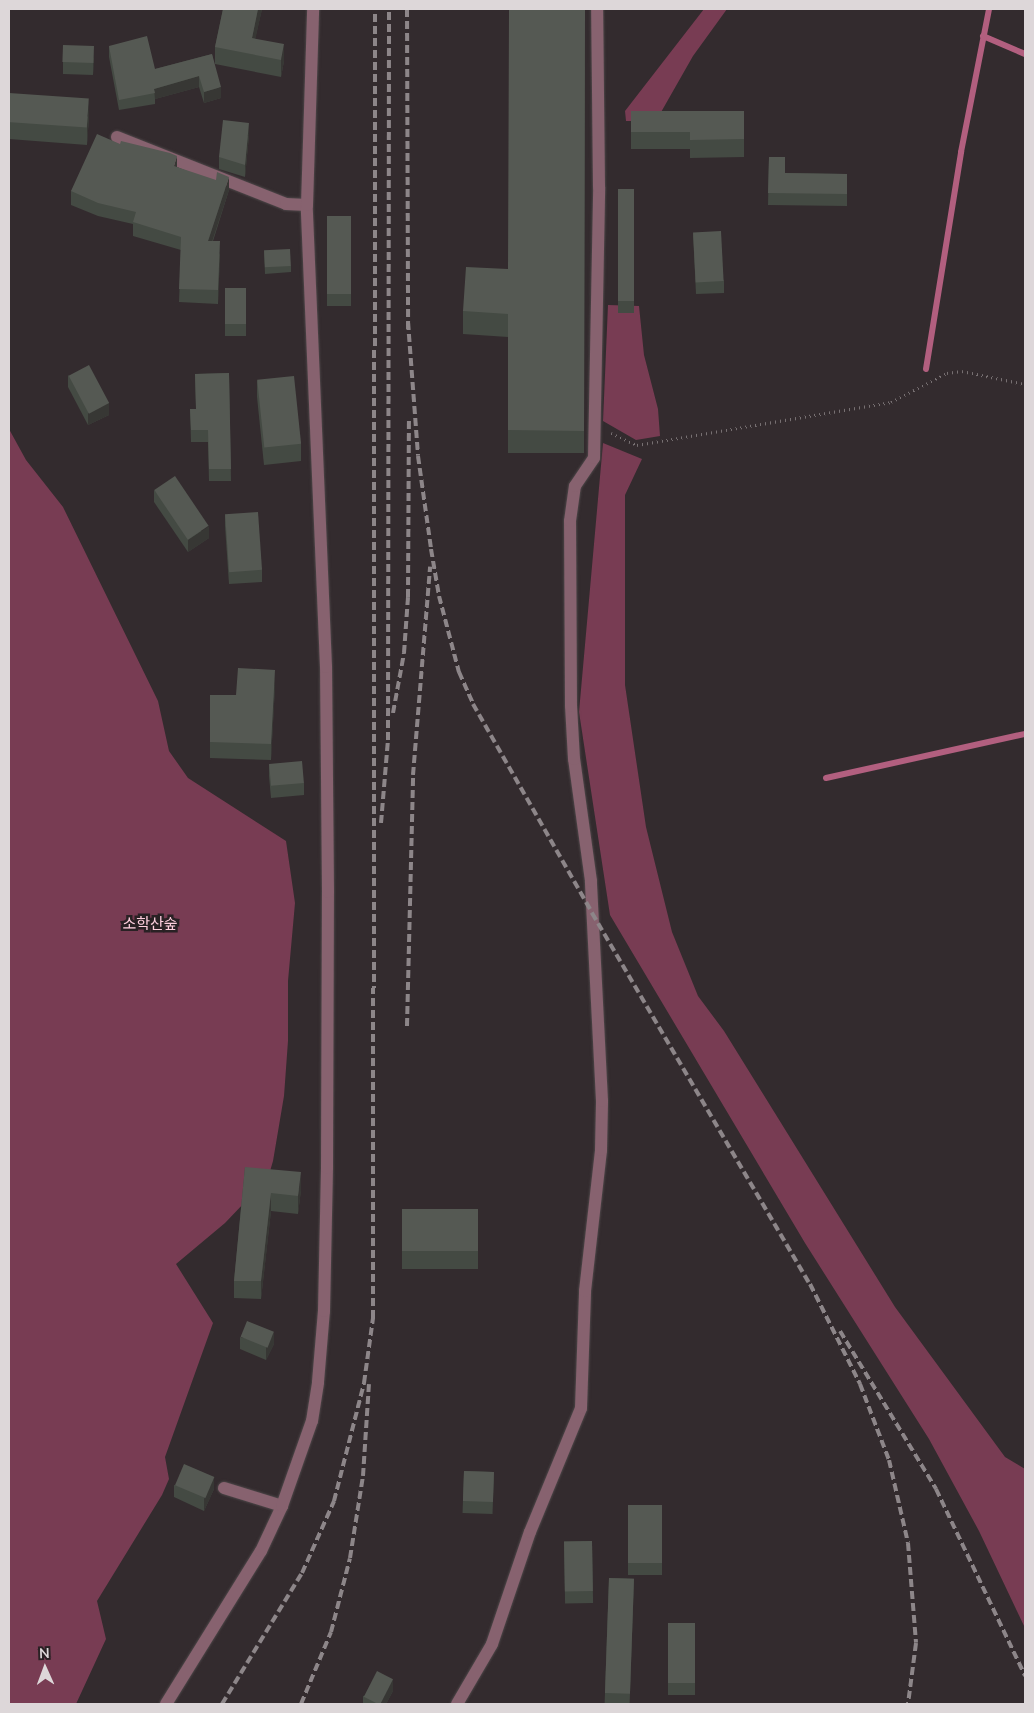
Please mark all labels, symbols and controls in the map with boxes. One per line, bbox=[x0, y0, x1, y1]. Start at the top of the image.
park label: 소학산숲 bbox=[122, 915, 178, 933]
north arrow bbox=[20, 1643, 70, 1693]
text: N bbox=[39, 1644, 50, 1662]

